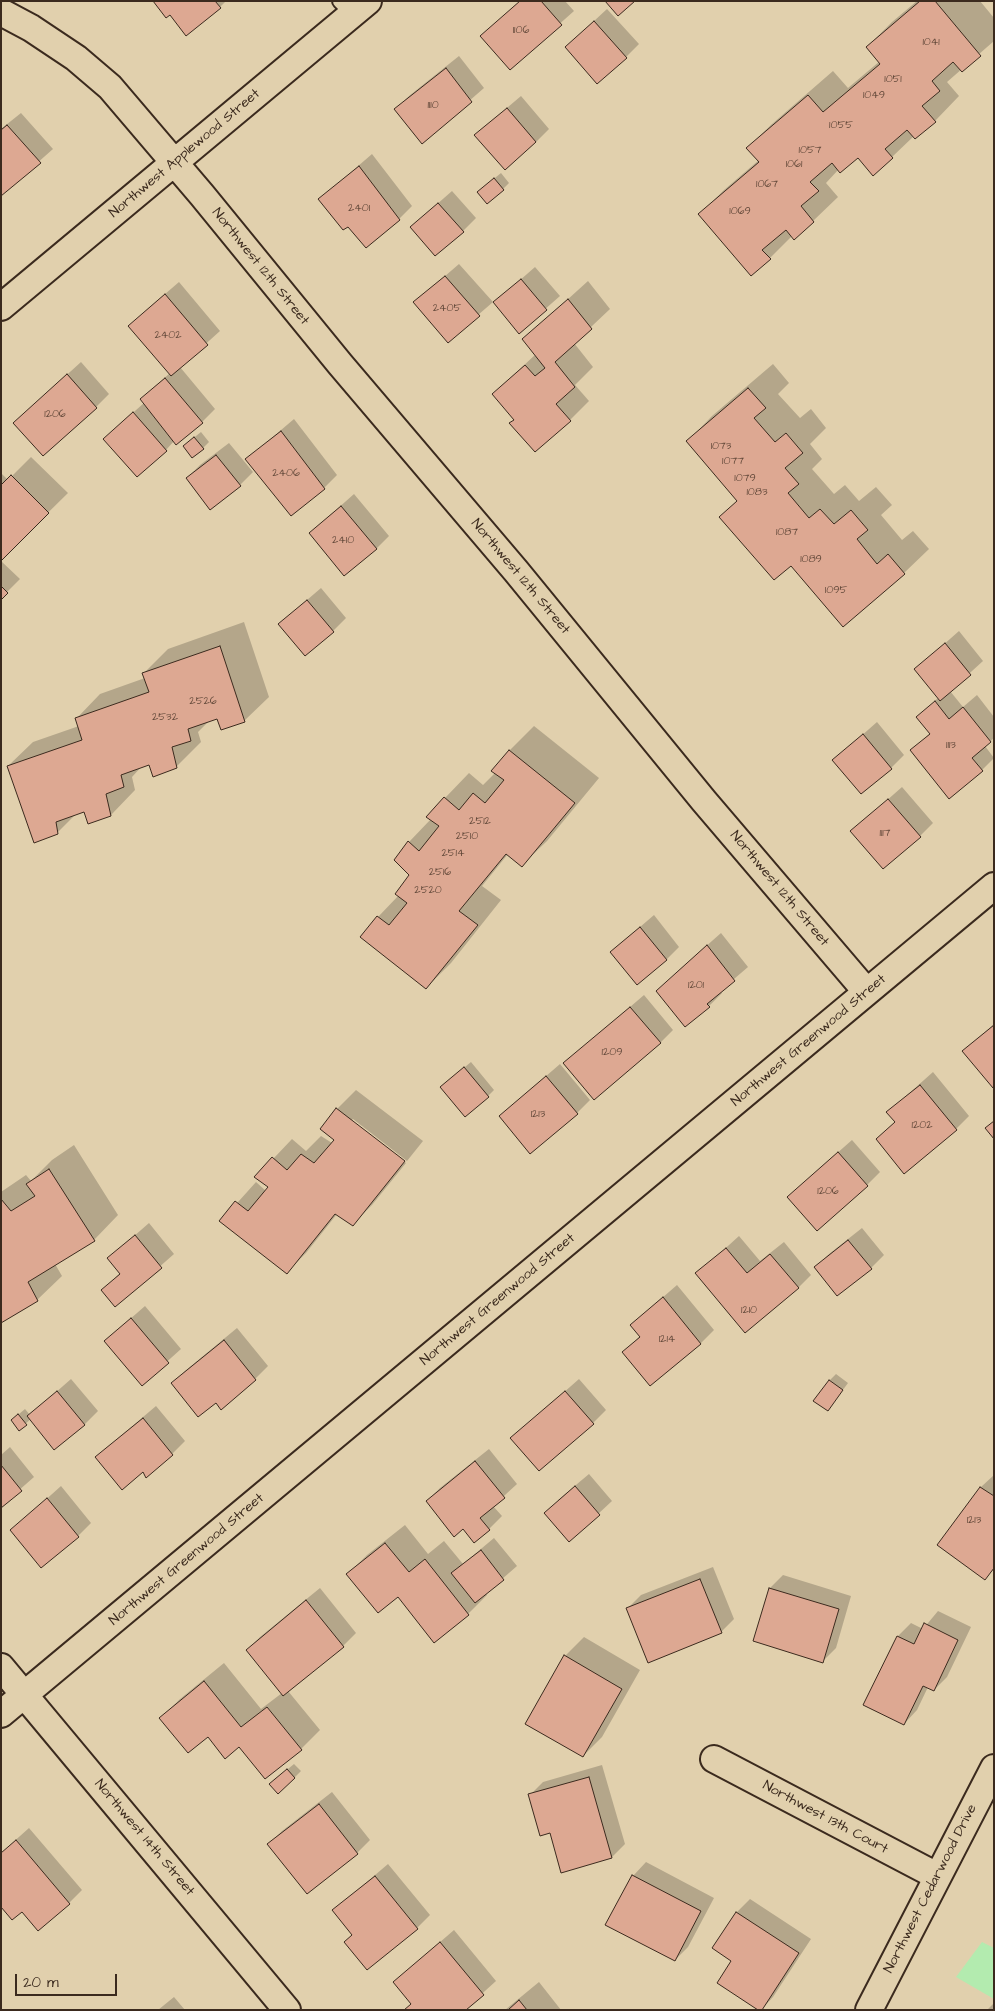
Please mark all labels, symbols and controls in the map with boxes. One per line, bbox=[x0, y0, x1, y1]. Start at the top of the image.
house number: 1106 bbox=[513, 24, 529, 38]
house number: 1041 bbox=[922, 36, 940, 50]
house number: 1051 bbox=[884, 73, 902, 87]
street label: Northwest Applewood Street bbox=[106, 86, 264, 222]
house number: 1049 bbox=[863, 89, 885, 103]
house number: 1110 bbox=[427, 99, 439, 113]
house number: 1055 bbox=[829, 119, 853, 133]
house number: 1057 bbox=[799, 144, 821, 158]
house number: 1061 bbox=[786, 158, 802, 172]
house number: 1067 bbox=[756, 178, 778, 192]
house number: 2401 bbox=[348, 202, 370, 216]
street label: Northwest 12th Street bbox=[208, 205, 312, 329]
house number: 1069 bbox=[729, 205, 751, 219]
house number: 2405 bbox=[433, 302, 461, 316]
house number: 2402 bbox=[154, 329, 182, 343]
house number: 1206 bbox=[44, 408, 66, 422]
house number: 1073 bbox=[711, 440, 731, 454]
house number: 1077 bbox=[722, 455, 744, 469]
house number: 2406 bbox=[272, 467, 300, 481]
house number: 1079 bbox=[734, 472, 756, 486]
house number: 1083 bbox=[746, 486, 768, 500]
street label: Northwest 12th Street bbox=[467, 516, 573, 638]
house number: 1087 bbox=[776, 526, 798, 540]
house number: 2410 bbox=[332, 534, 354, 548]
house number: 1089 bbox=[800, 553, 822, 567]
house number: 1095 bbox=[825, 584, 847, 598]
house number: 2526 bbox=[189, 695, 217, 709]
house number: 2532 bbox=[152, 711, 178, 725]
house number: 1113 bbox=[946, 739, 956, 753]
house number: 2512 bbox=[469, 815, 491, 829]
house number: 1117 bbox=[880, 827, 890, 841]
street label: Northwest 12th Street bbox=[726, 828, 832, 950]
house number: 2510 bbox=[456, 830, 478, 844]
house number: 2514 bbox=[442, 847, 464, 861]
house number: 2516 bbox=[429, 866, 451, 880]
house number: 2520 bbox=[414, 884, 442, 898]
street label: Northwest Greenwood Street bbox=[728, 971, 890, 1111]
house number: 1201 bbox=[688, 979, 704, 993]
house number: 1209 bbox=[602, 1046, 622, 1060]
house number: 1213 bbox=[531, 1108, 545, 1122]
house number: 1202 bbox=[912, 1119, 932, 1133]
house number: 1206 bbox=[817, 1185, 839, 1199]
street label: Northwest Greenwood Street bbox=[417, 1230, 579, 1370]
house number: 1210 bbox=[741, 1304, 757, 1318]
house number: 1214 bbox=[659, 1333, 675, 1347]
street label: Northwest Greenwood Street bbox=[106, 1490, 268, 1630]
house number: 1213 bbox=[967, 1514, 981, 1528]
street label: Northwest 14th Street bbox=[90, 1776, 198, 1900]
street label: Northwest 13th Court bbox=[759, 1778, 891, 1858]
street label: Northwest Cedarwood Drive bbox=[881, 1802, 981, 1976]
scale bar bbox=[18, 1964, 120, 1996]
text: 20 m bbox=[23, 1972, 59, 1993]

